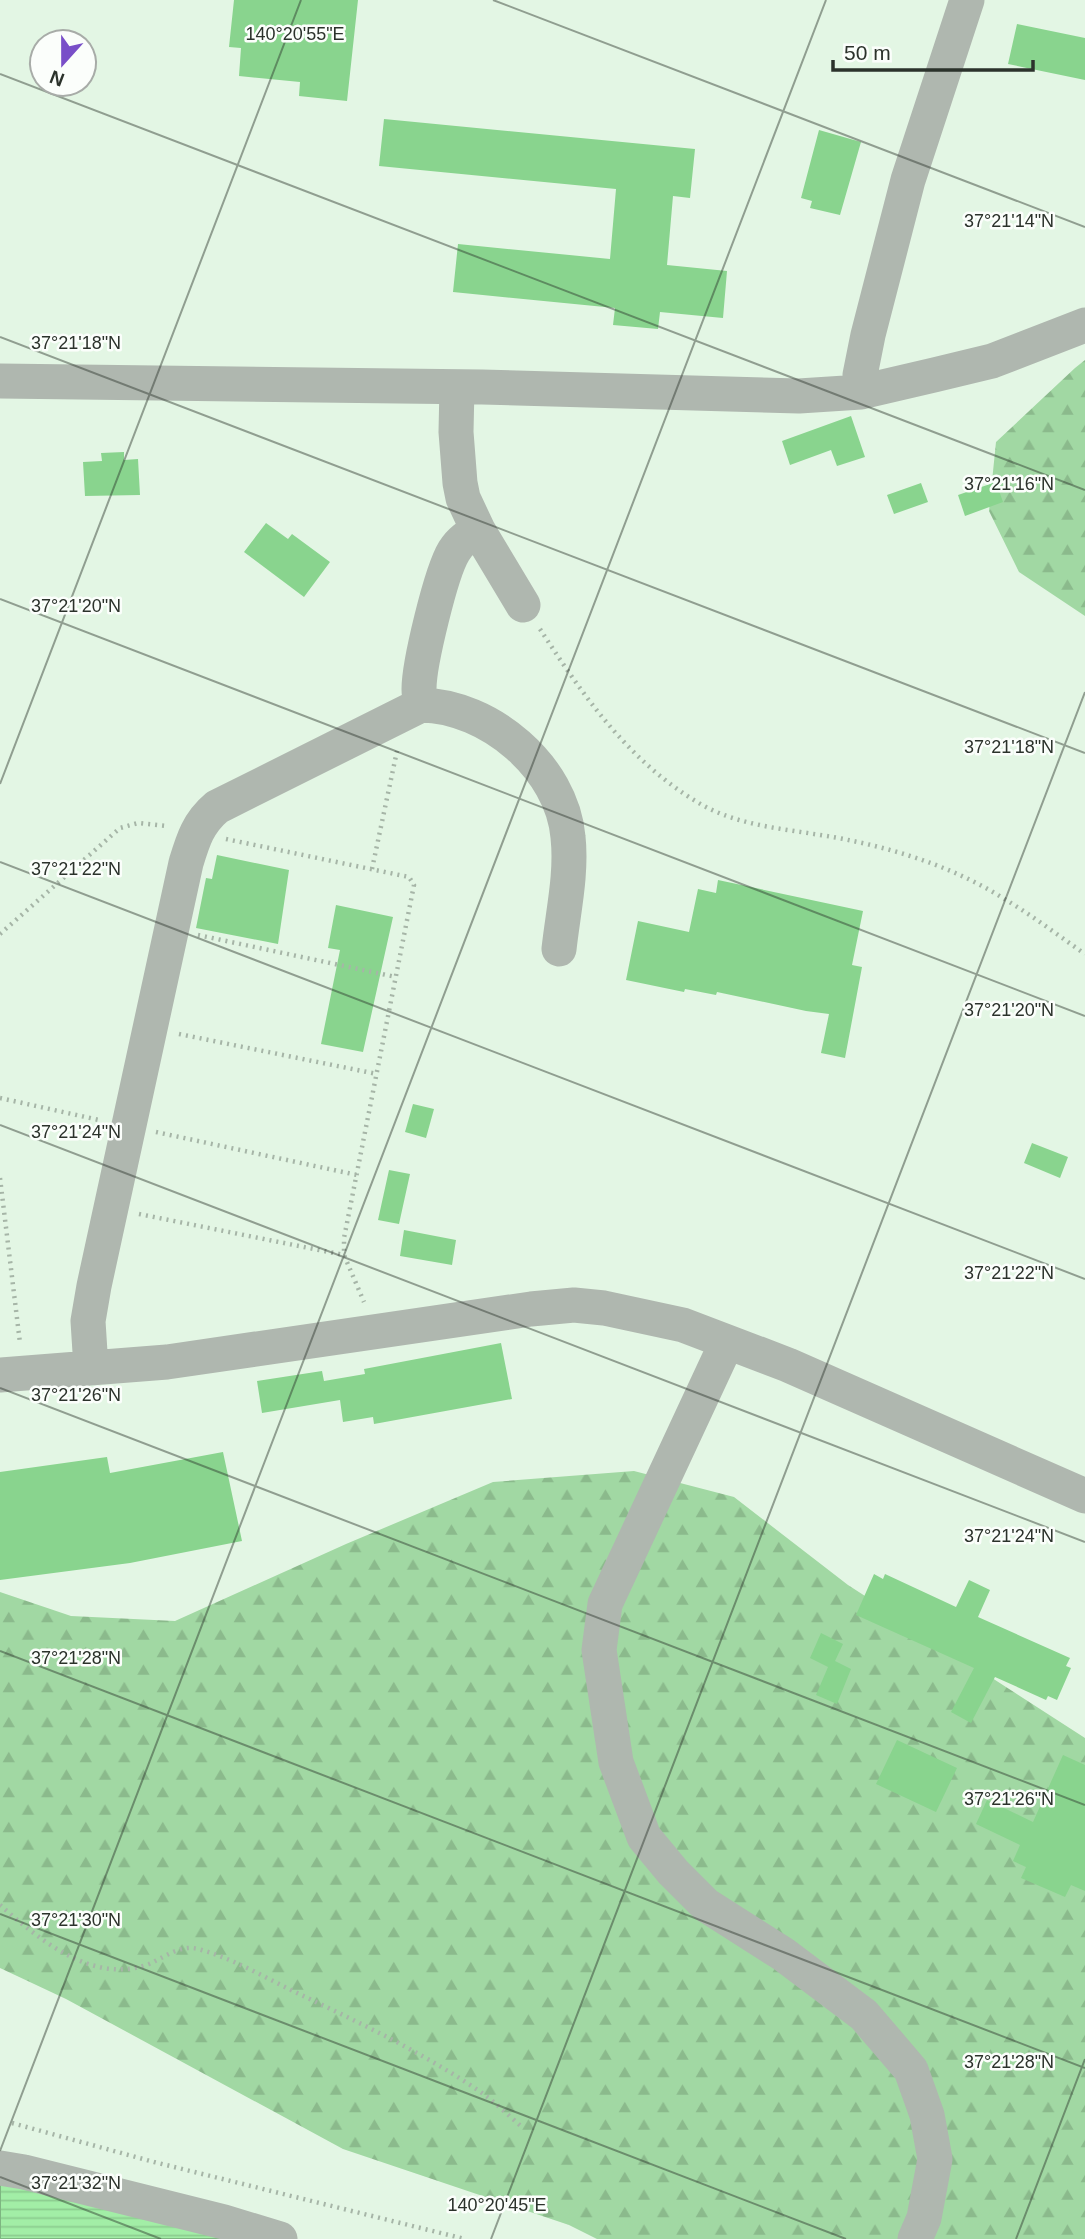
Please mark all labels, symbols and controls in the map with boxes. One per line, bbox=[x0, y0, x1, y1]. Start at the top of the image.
text: 140°20'55"E bbox=[245, 24, 345, 44]
north arrow bbox=[28, 28, 98, 98]
scale bar bbox=[833, 28, 1032, 72]
text: 50 m bbox=[844, 41, 891, 64]
text: N bbox=[47, 66, 67, 91]
text: 37°21'14"N bbox=[964, 211, 1054, 231]
text: 37°21'18"N bbox=[31, 333, 121, 353]
text: 37°21'16"N bbox=[964, 474, 1054, 494]
text: 37°21'20"N bbox=[31, 596, 121, 616]
text: 37°21'18"N bbox=[964, 737, 1054, 757]
text: 37°21'22"N bbox=[31, 859, 121, 879]
text: 37°21'20"N bbox=[964, 1000, 1054, 1020]
text: 37°21'24"N bbox=[31, 1122, 121, 1142]
text: 37°21'22"N bbox=[964, 1263, 1054, 1283]
text: 37°21'26"N bbox=[31, 1385, 121, 1405]
text: 37°21'24"N bbox=[964, 1526, 1054, 1546]
text: 37°21'28"N bbox=[31, 1648, 121, 1668]
text: 37°21'26"N bbox=[964, 1789, 1054, 1809]
text: 37°21'30"N bbox=[31, 1910, 121, 1930]
text: 37°21'28"N bbox=[964, 2052, 1054, 2072]
text: 37°21'32"N bbox=[31, 2173, 121, 2193]
text: 140°20'45"E bbox=[447, 2195, 547, 2215]

